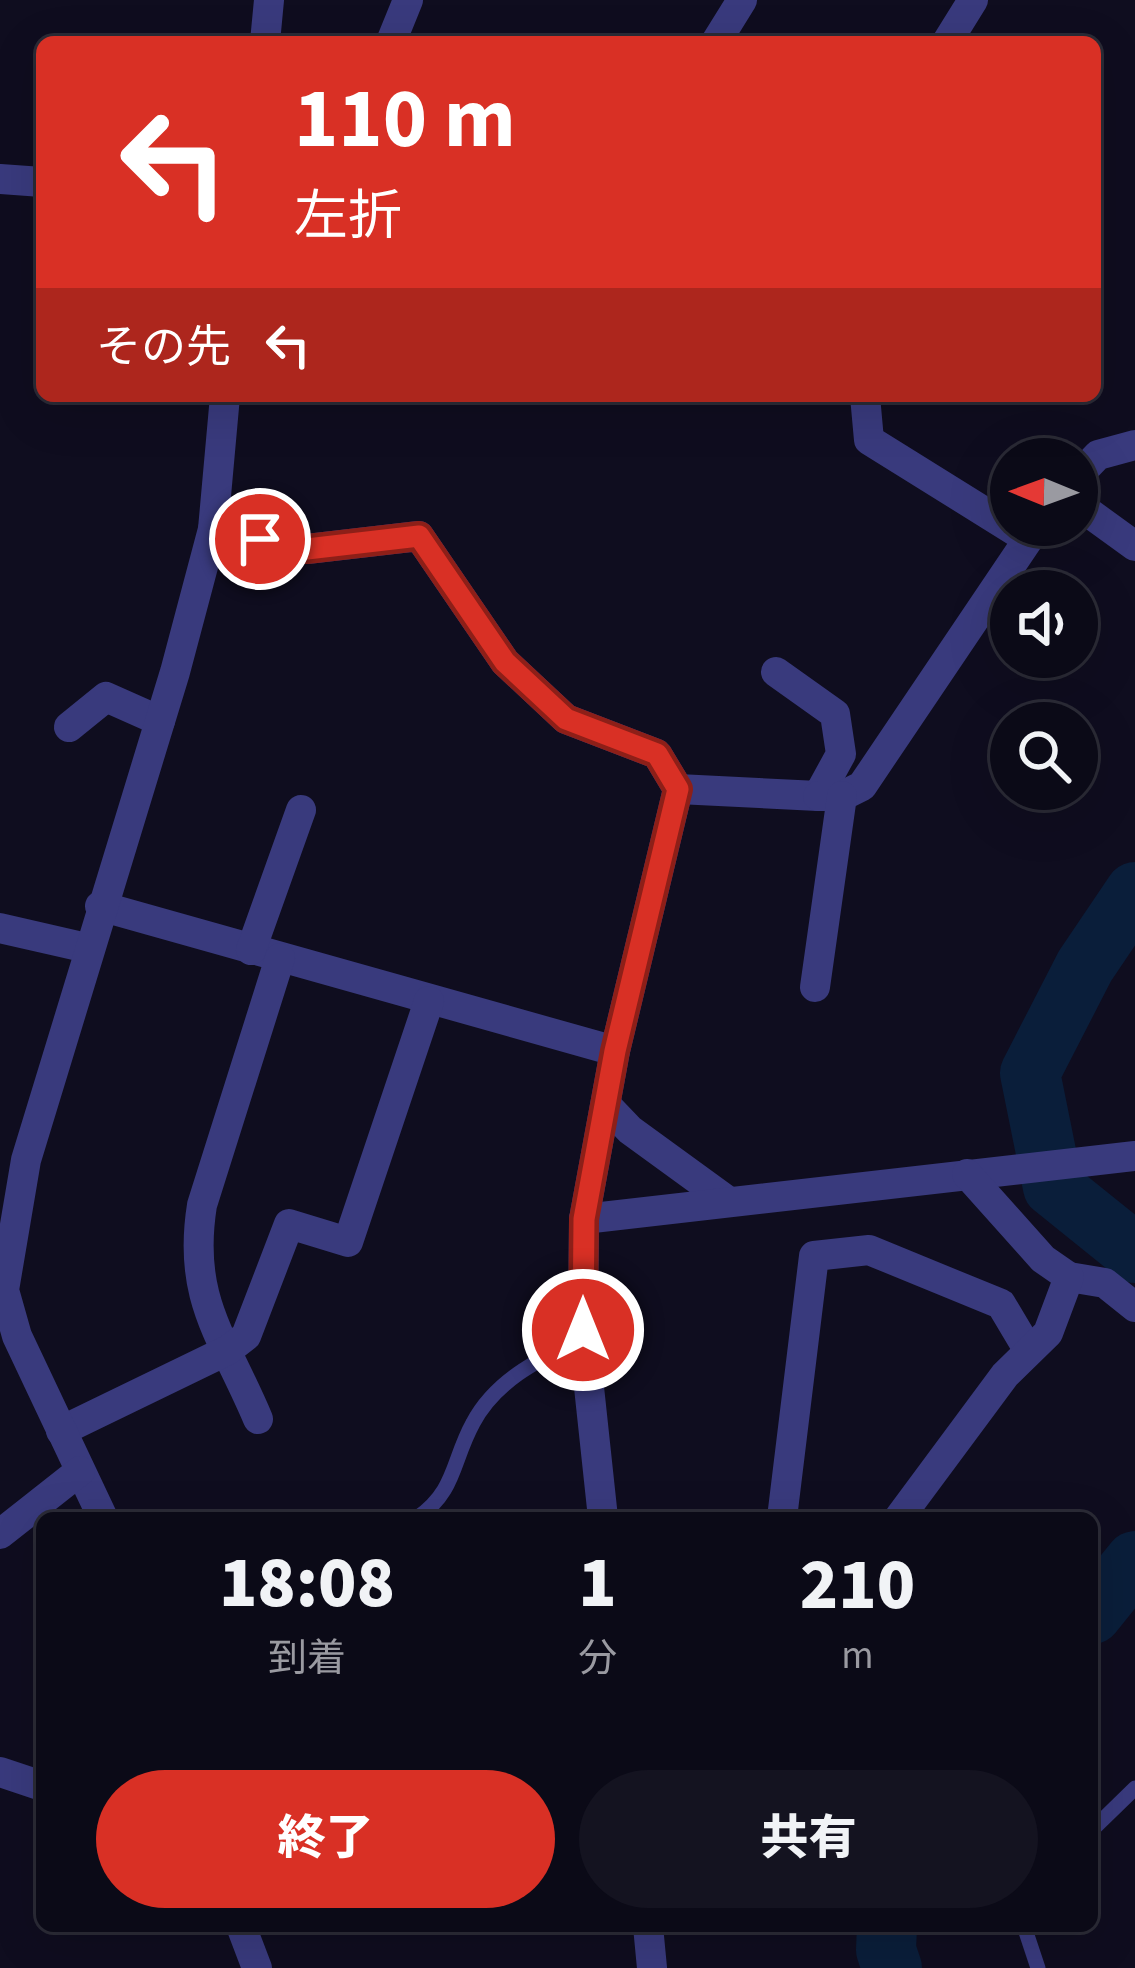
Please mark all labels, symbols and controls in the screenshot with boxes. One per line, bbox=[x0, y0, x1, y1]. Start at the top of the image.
text: 110 m bbox=[294, 60, 516, 180]
icon: left bbox=[96, 84, 252, 240]
text: 左折 bbox=[294, 179, 402, 256]
icon: left bbox=[255, 312, 321, 378]
text: その先 bbox=[96, 316, 231, 380]
north arrow bbox=[990, 438, 1098, 546]
map controls bbox=[990, 438, 1098, 810]
pin bbox=[209, 488, 311, 590]
icon: arrive bbox=[227, 506, 293, 572]
button: sound bbox=[990, 570, 1098, 678]
button: search bbox=[990, 702, 1098, 810]
position arrow bbox=[520, 1267, 646, 1393]
text: 18:08 bbox=[219, 1532, 395, 1635]
text: 1 bbox=[578, 1532, 617, 1635]
text: 210 bbox=[800, 1534, 915, 1637]
text: m bbox=[841, 1628, 874, 1684]
text: 到着 bbox=[268, 1631, 346, 1687]
text: 分 bbox=[578, 1631, 617, 1687]
button: 終了 bbox=[96, 1770, 555, 1908]
button: 共有 bbox=[579, 1770, 1038, 1908]

